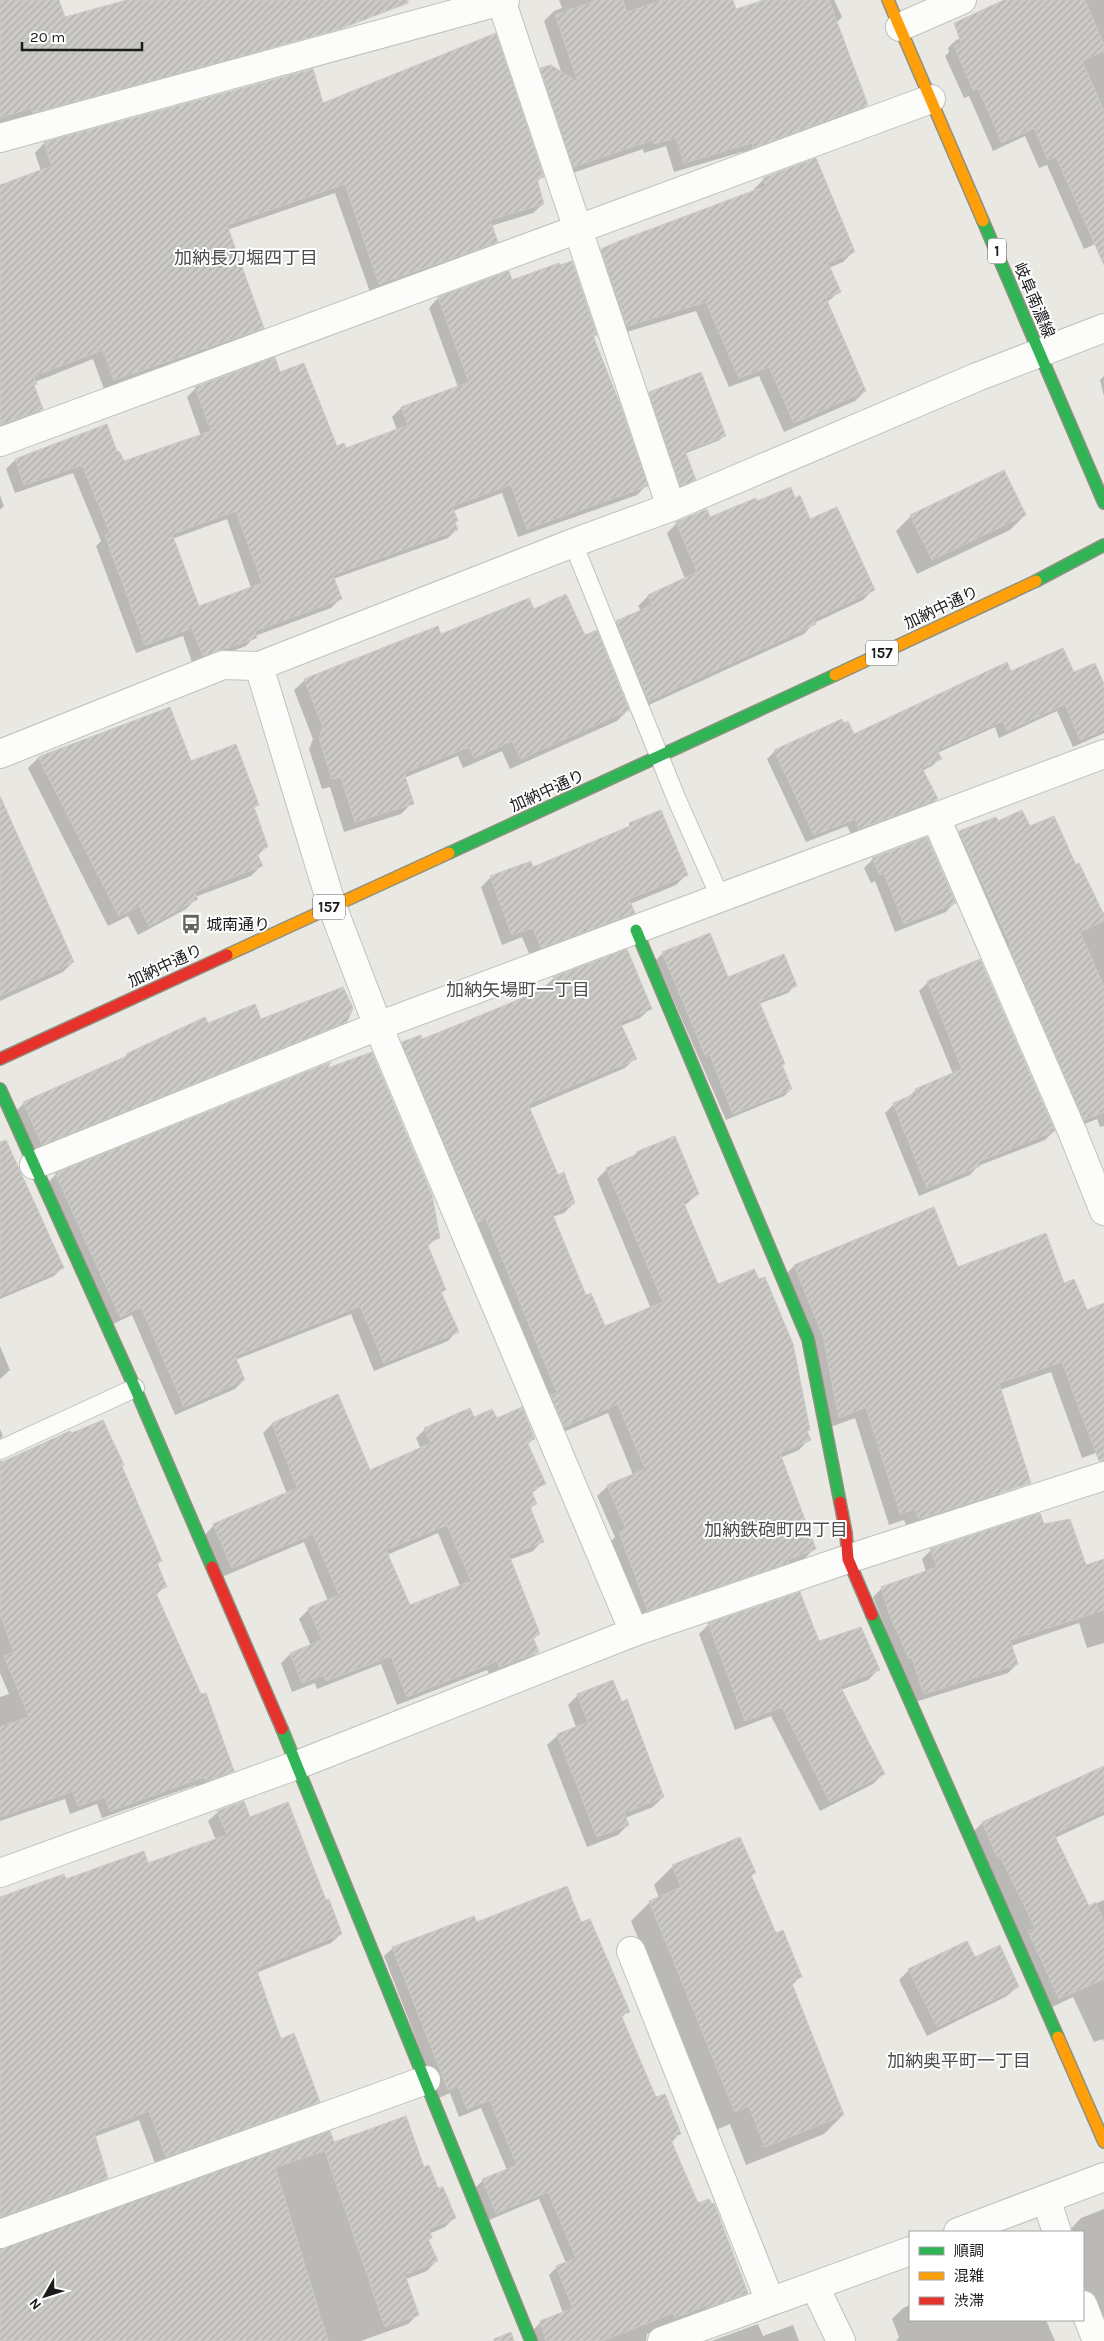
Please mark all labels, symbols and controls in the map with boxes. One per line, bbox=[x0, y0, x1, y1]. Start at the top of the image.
scale bar bbox=[22, 20, 142, 52]
text: 20 m bbox=[30, 28, 65, 46]
road number: 1 bbox=[988, 238, 1006, 264]
district label: 加納長刀堀四丁目 bbox=[174, 247, 318, 269]
street label: 岐阜南濃線 bbox=[1010, 260, 1059, 341]
street label: 加納中通り bbox=[901, 582, 981, 633]
road number: 157 bbox=[866, 640, 898, 666]
street label: 加納中通り bbox=[507, 766, 588, 815]
road number: 157 bbox=[313, 894, 345, 920]
bus stop icon: 城南通り bbox=[180, 913, 202, 935]
place label: 城南通り bbox=[206, 915, 270, 934]
street label: 加納中通り bbox=[125, 940, 205, 991]
district label: 加納矢場町一丁目 bbox=[446, 979, 590, 1001]
district label: 加納鉄砲町四丁目 bbox=[704, 1519, 848, 1541]
district label: 加納奥平町一丁目 bbox=[887, 2050, 1031, 2072]
legend bbox=[909, 2231, 1084, 2321]
text: 順調 bbox=[954, 2242, 984, 2260]
text: 混雑 bbox=[954, 2267, 984, 2285]
north arrow bbox=[20, 2271, 70, 2321]
text: 渋滞 bbox=[954, 2292, 984, 2310]
text: N bbox=[26, 2295, 45, 2313]

